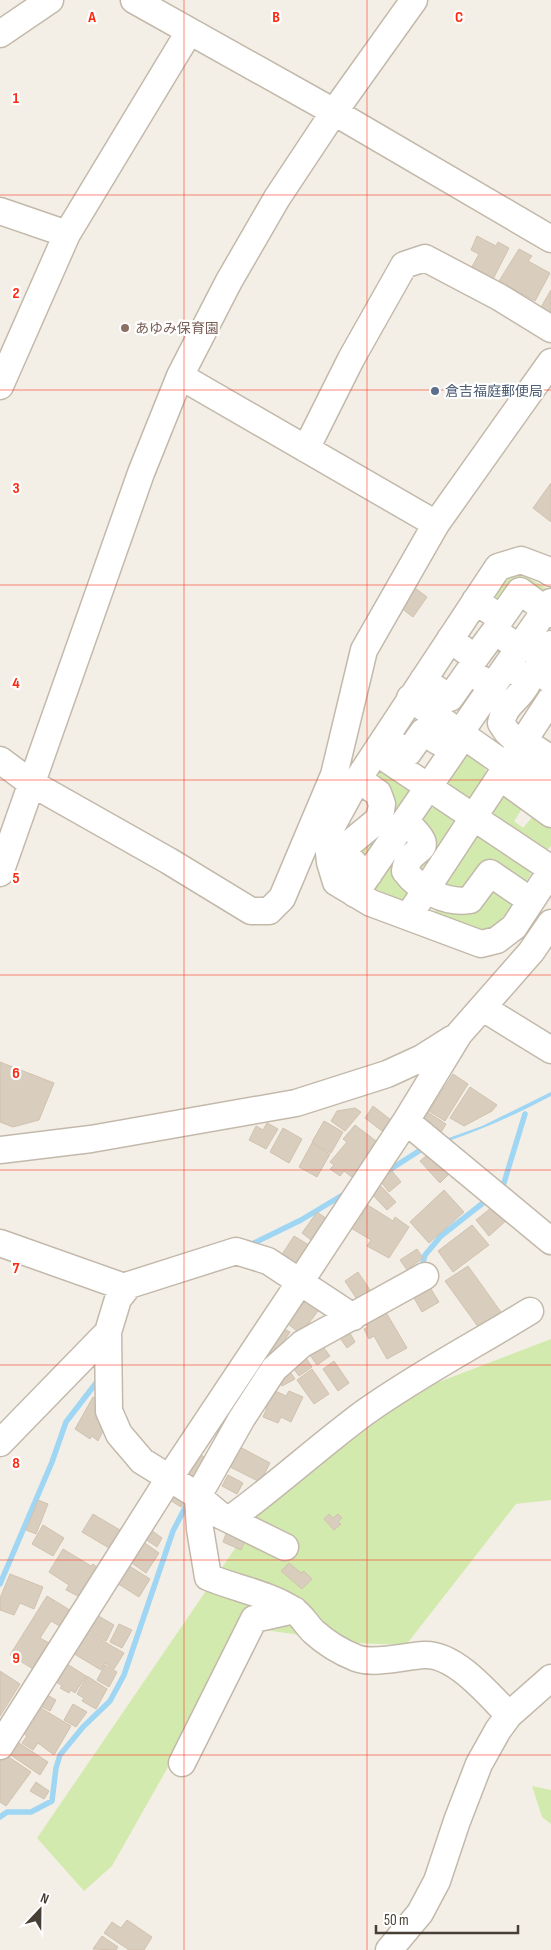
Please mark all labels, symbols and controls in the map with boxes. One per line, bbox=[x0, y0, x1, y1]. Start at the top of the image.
text: A bbox=[87, 8, 96, 27]
text: B bbox=[272, 8, 280, 27]
text: C bbox=[455, 8, 463, 27]
text: 1 bbox=[13, 89, 20, 108]
text: 2 bbox=[12, 284, 20, 303]
place label: あゆみ保育園 bbox=[135, 320, 219, 337]
marker: あゆみ保育園 bbox=[119, 322, 131, 334]
place label: 倉吉福庭郵便局 bbox=[445, 383, 543, 400]
marker: 倉吉福庭郵便局 bbox=[429, 385, 441, 397]
text: 3 bbox=[12, 479, 20, 498]
text: 4 bbox=[12, 674, 20, 693]
text: 5 bbox=[12, 869, 20, 888]
text: 6 bbox=[12, 1064, 20, 1083]
text: 7 bbox=[13, 1259, 20, 1278]
text: 8 bbox=[12, 1454, 20, 1473]
text: 9 bbox=[12, 1649, 20, 1668]
north arrow bbox=[15, 1885, 65, 1935]
text: N bbox=[38, 1889, 51, 1908]
scale bar bbox=[376, 1902, 518, 1934]
text: 50 m bbox=[384, 1911, 409, 1930]

